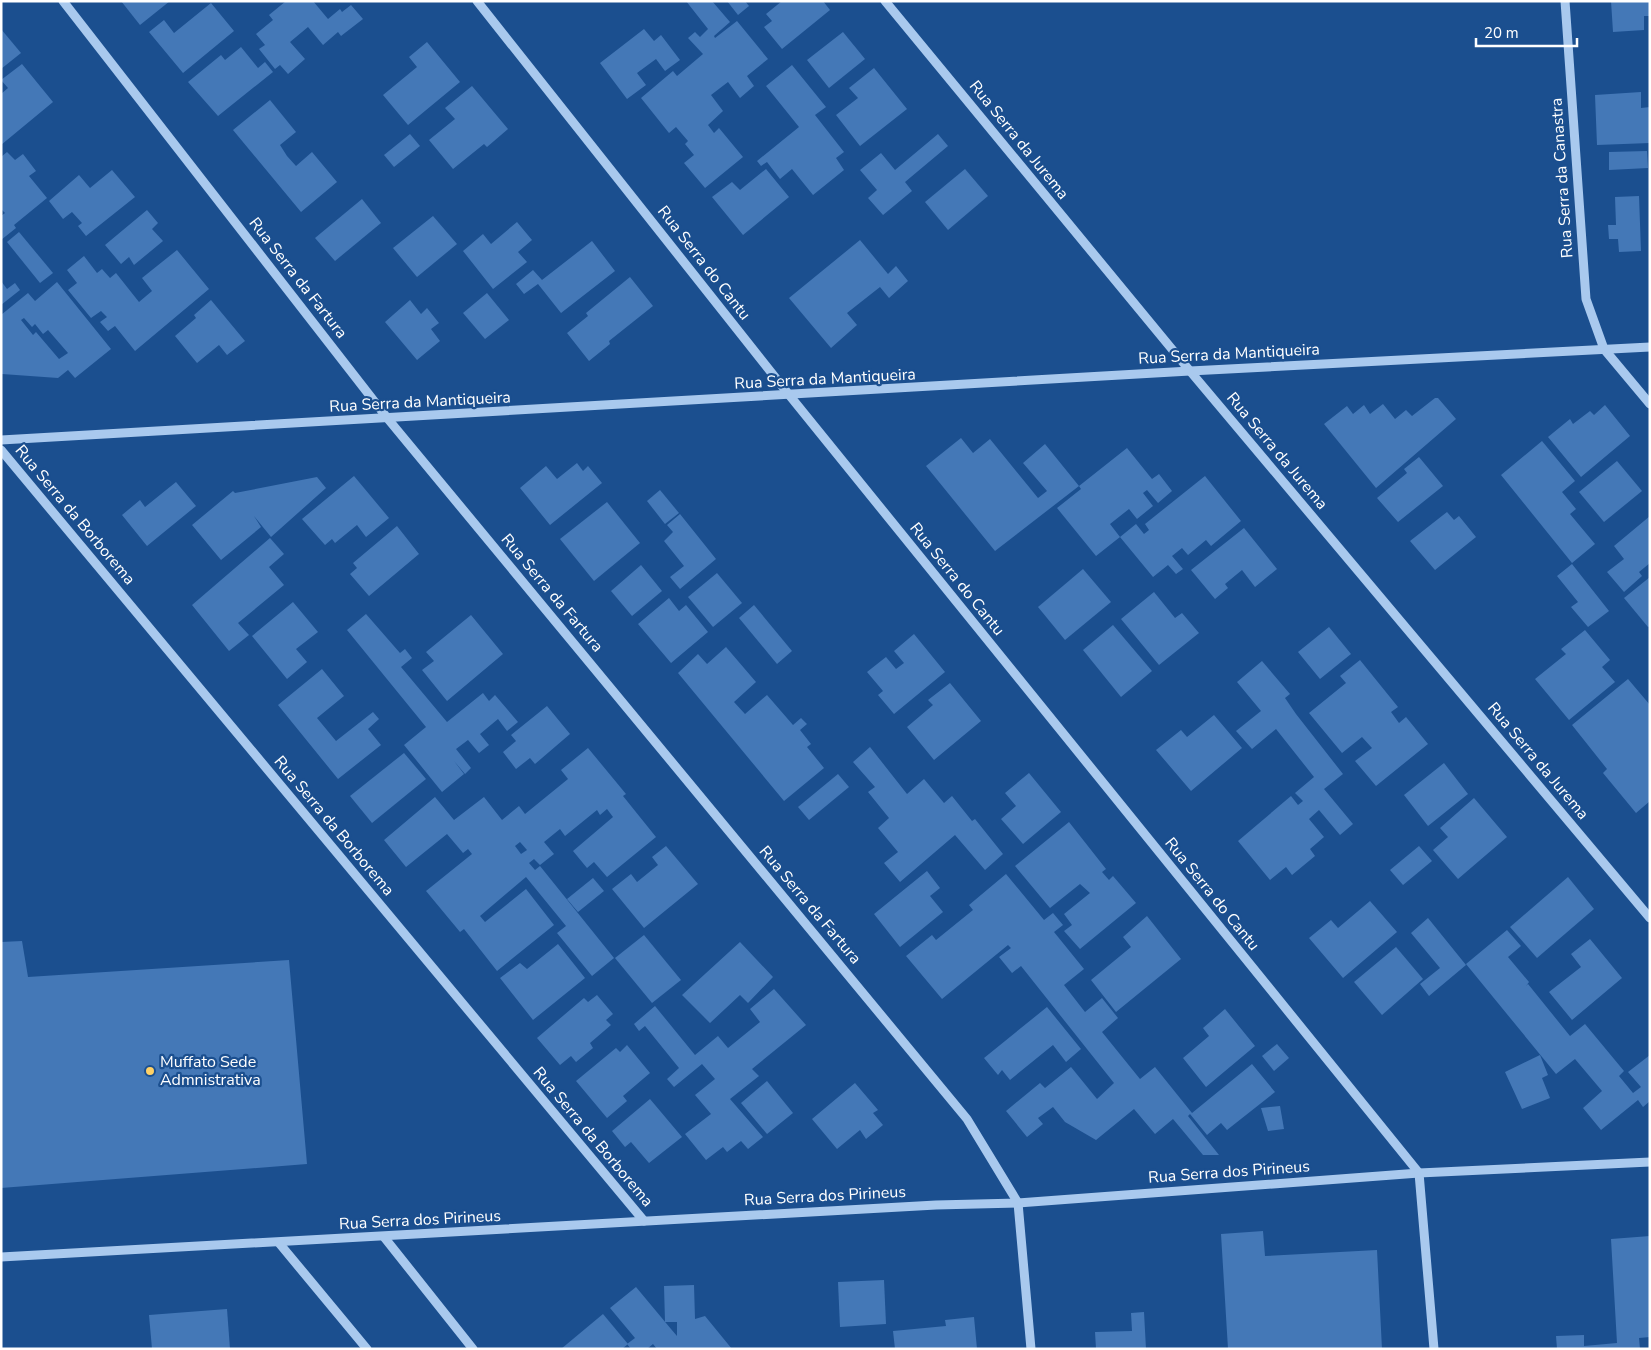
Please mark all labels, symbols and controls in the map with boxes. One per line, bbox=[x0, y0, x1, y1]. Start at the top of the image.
scale bar bbox=[1476, 15, 1577, 47]
text: 20 m bbox=[1484, 23, 1519, 43]
street label: Rua Serra da Jurema bbox=[964, 76, 1074, 204]
street label: Rua Serra da Canastra bbox=[1545, 97, 1579, 259]
street label: Rua Serra do Cantu bbox=[652, 201, 756, 325]
street label: Rua Serra da Fartura bbox=[244, 213, 352, 343]
street label: Rua Serra da Mantiqueira bbox=[1138, 338, 1320, 370]
street label: Rua Serra da Mantiqueira bbox=[734, 363, 916, 395]
street label: Rua Serra da Mantiqueira bbox=[329, 386, 511, 418]
street label: Rua Serra da Jurema bbox=[1221, 388, 1333, 514]
street label: Rua Serra da Borborema bbox=[10, 440, 140, 590]
street label: Rua Serra do Cantu bbox=[905, 518, 1009, 640]
street label: Rua Serra da Fartura bbox=[496, 529, 608, 657]
street label: Rua Serra da Jurema bbox=[1482, 698, 1594, 824]
street label: Rua Serra da Borborema bbox=[269, 751, 399, 901]
street label: Rua Serra do Cantu bbox=[1160, 833, 1264, 955]
street label: Rua Serra da Fartura bbox=[754, 841, 866, 969]
place label: Muffato Sede Admnistrativa bbox=[160, 1051, 261, 1091]
street label: Rua Serra da Borborema bbox=[528, 1062, 658, 1212]
marker: Muffato Sede Admnistrativa bbox=[144, 1065, 156, 1077]
street label: Rua Serra dos Pirineus bbox=[1147, 1155, 1311, 1189]
street label: Rua Serra dos Pirineus bbox=[743, 1181, 907, 1211]
street label: Rua Serra dos Pirineus bbox=[338, 1205, 502, 1235]

